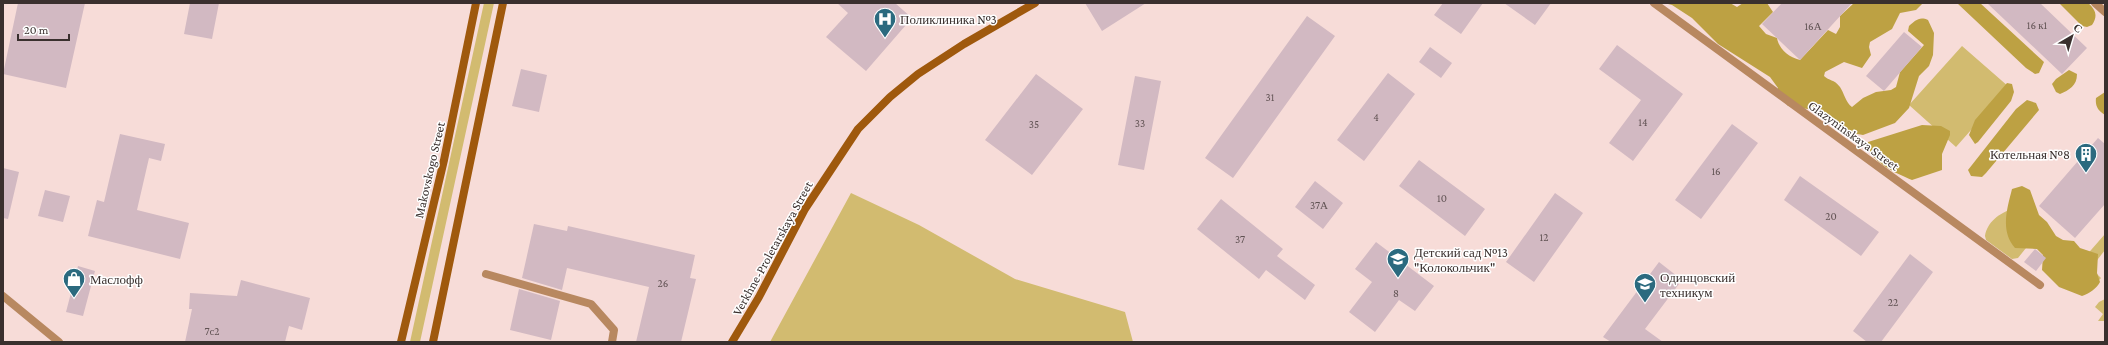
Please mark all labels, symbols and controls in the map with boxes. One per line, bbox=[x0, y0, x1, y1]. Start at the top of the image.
hospital icon: Поликлиника №3 bbox=[872, 6, 898, 39]
place label: Поликлиника №3 bbox=[900, 12, 997, 27]
scale bar bbox=[18, 16, 69, 42]
north arrow bbox=[2052, 16, 2092, 56]
house number: 16 к1 bbox=[2027, 19, 2047, 31]
house number: 16А bbox=[1804, 20, 1822, 32]
text: С bbox=[2071, 21, 2085, 35]
text: 20 m bbox=[24, 23, 49, 37]
house number: 31 bbox=[1266, 91, 1275, 103]
street label: Glazyninskaya Street bbox=[1805, 97, 1903, 174]
house number: 4 bbox=[1373, 111, 1379, 123]
house number: 14 bbox=[1638, 116, 1648, 128]
house number: 33 bbox=[1135, 117, 1145, 129]
house number: 35 bbox=[1029, 118, 1039, 130]
street label: Makovskogo Street bbox=[411, 120, 448, 220]
building icon: Котельная №8 bbox=[2073, 141, 2099, 174]
place label: Котельная №8 bbox=[1990, 147, 2070, 162]
house number: 16 bbox=[1711, 165, 1721, 177]
street label: Verkhne-Proletarskaya Street bbox=[729, 178, 816, 318]
house number: 10 bbox=[1437, 192, 1447, 204]
house number: 37А bbox=[1310, 199, 1328, 211]
house number: 20 bbox=[1825, 210, 1837, 222]
house number: 12 bbox=[1540, 231, 1548, 243]
house number: 37 bbox=[1235, 233, 1245, 245]
place label: Детский сад №13 "Колокольчик" bbox=[1414, 245, 1508, 275]
school or university icon: Детский сад №13 "Колокольчик" bbox=[1385, 246, 1411, 279]
shop icon: Маслофф bbox=[61, 266, 87, 299]
place label: Одинцовский техникум bbox=[1660, 270, 1735, 300]
school or university icon: Одинцовский техникум bbox=[1632, 271, 1658, 304]
place label: Маслофф bbox=[90, 272, 143, 287]
house number: 26 bbox=[658, 277, 668, 289]
house number: 8 bbox=[1393, 287, 1399, 299]
house number: 22 bbox=[1888, 296, 1898, 308]
house number: 7с2 bbox=[204, 325, 220, 337]

